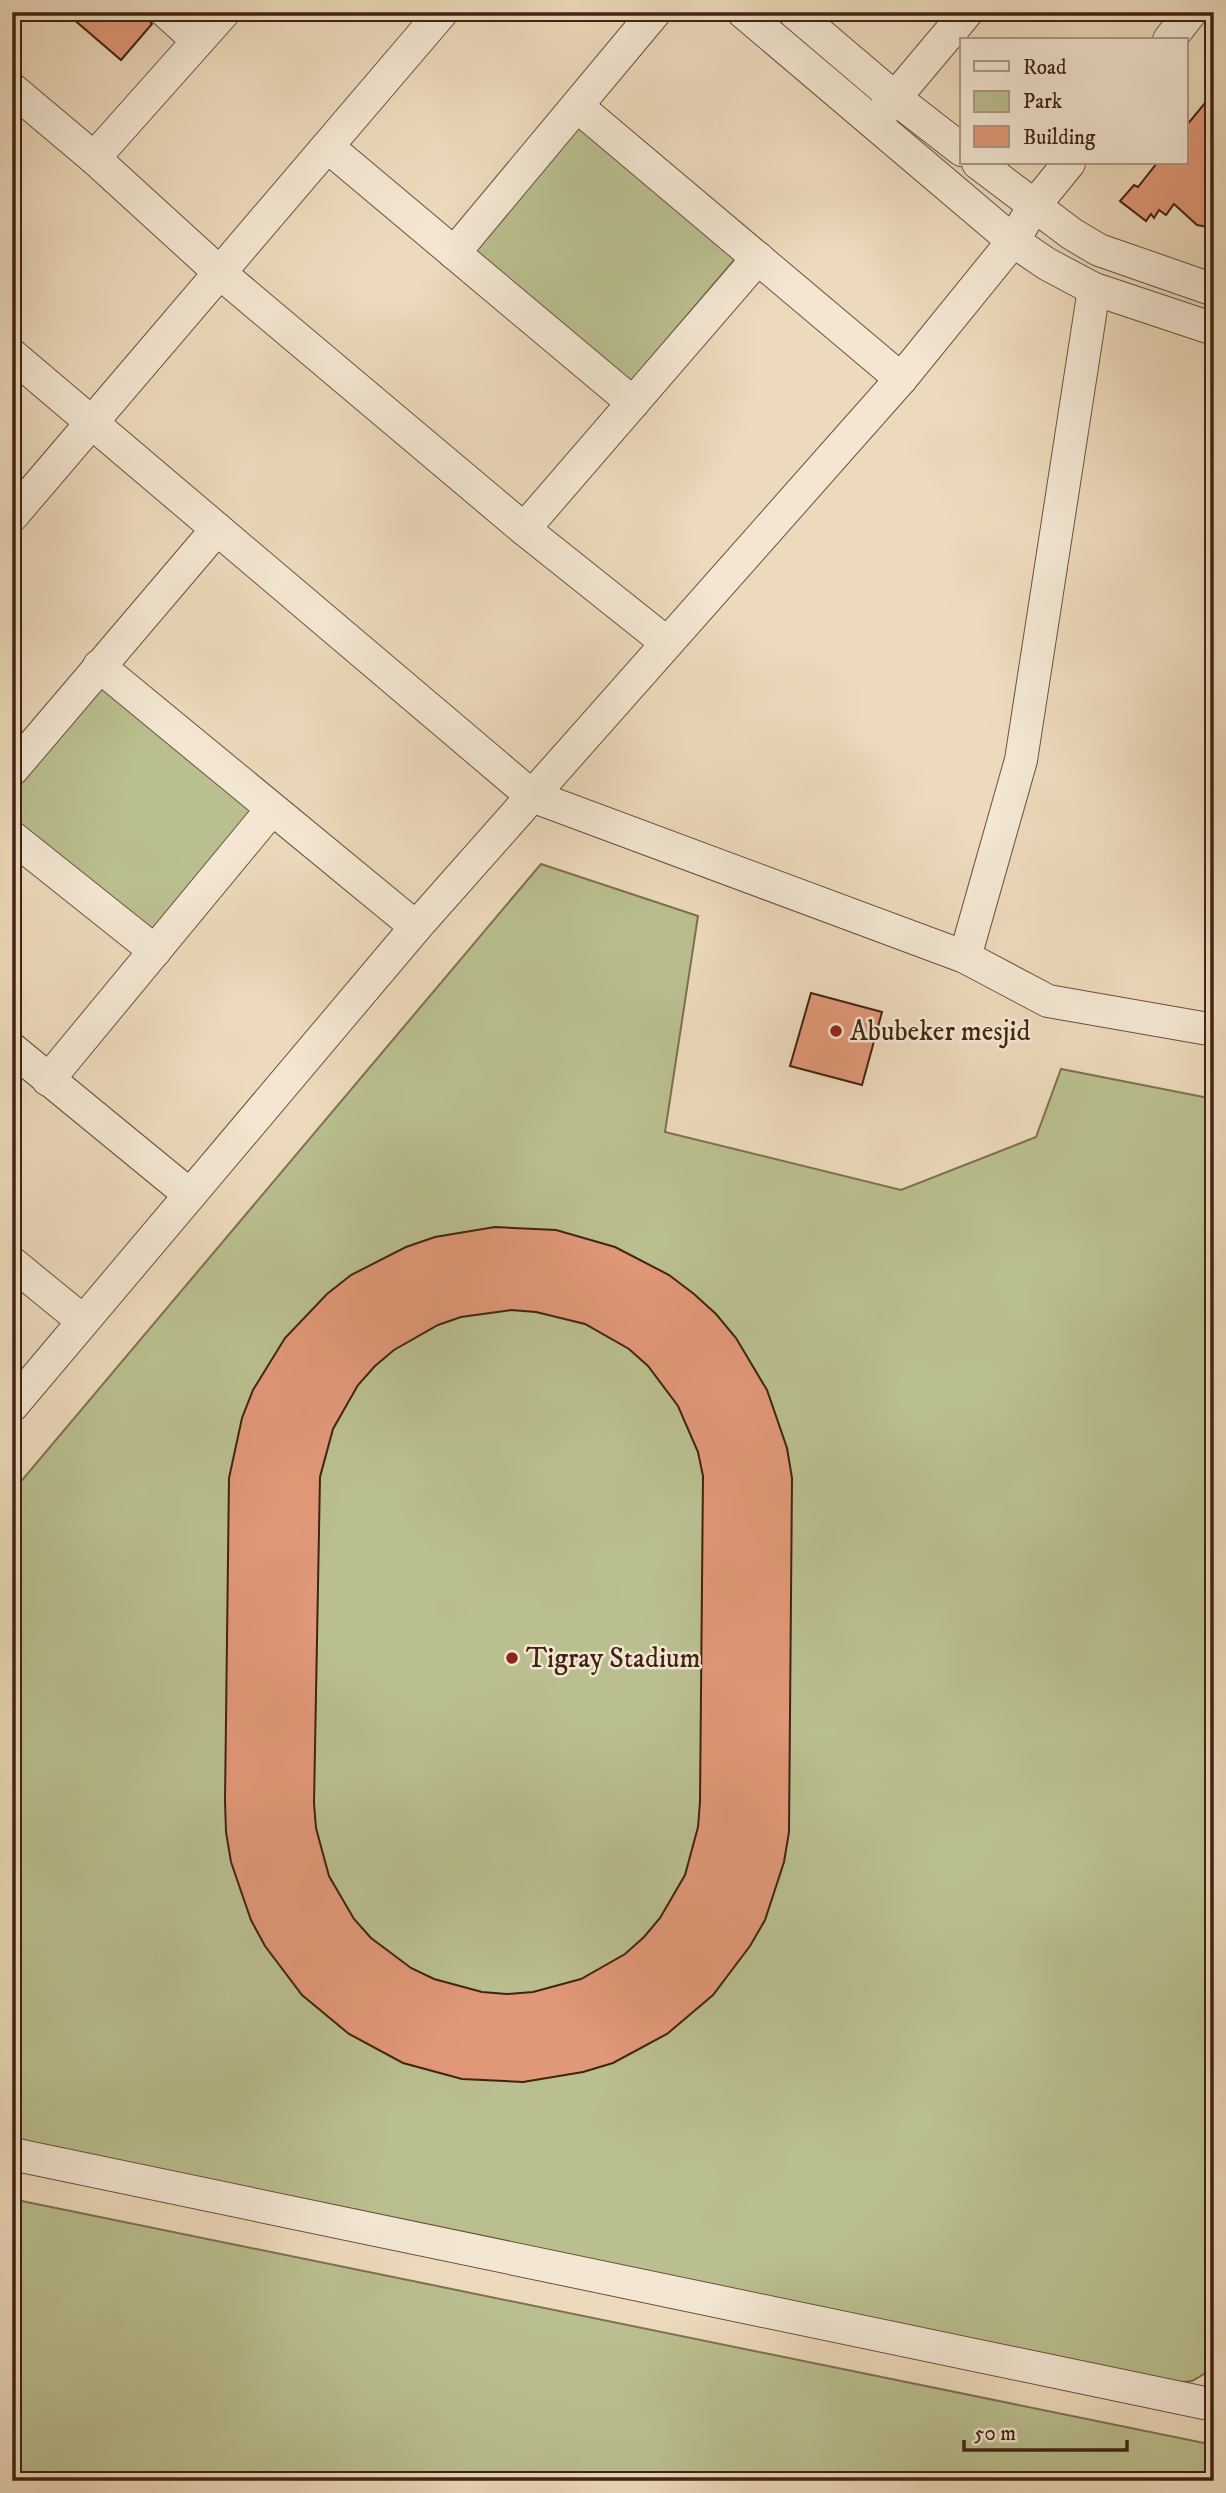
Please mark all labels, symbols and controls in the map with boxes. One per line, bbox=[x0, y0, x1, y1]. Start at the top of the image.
legend bbox=[960, 38, 1188, 164]
text: Road bbox=[1023, 55, 1067, 81]
text: Park bbox=[1023, 89, 1063, 115]
text: Building bbox=[1023, 125, 1096, 151]
place label: Abubeker mesjid bbox=[850, 1014, 1031, 1049]
marker: Abubeker mesjid bbox=[828, 1023, 844, 1039]
place label: Tigray Stadium bbox=[526, 1641, 701, 1676]
marker: Tigray Stadium bbox=[504, 1650, 520, 1666]
scale bar bbox=[964, 2409, 1126, 2453]
text: 50 m bbox=[974, 2421, 1016, 2447]

